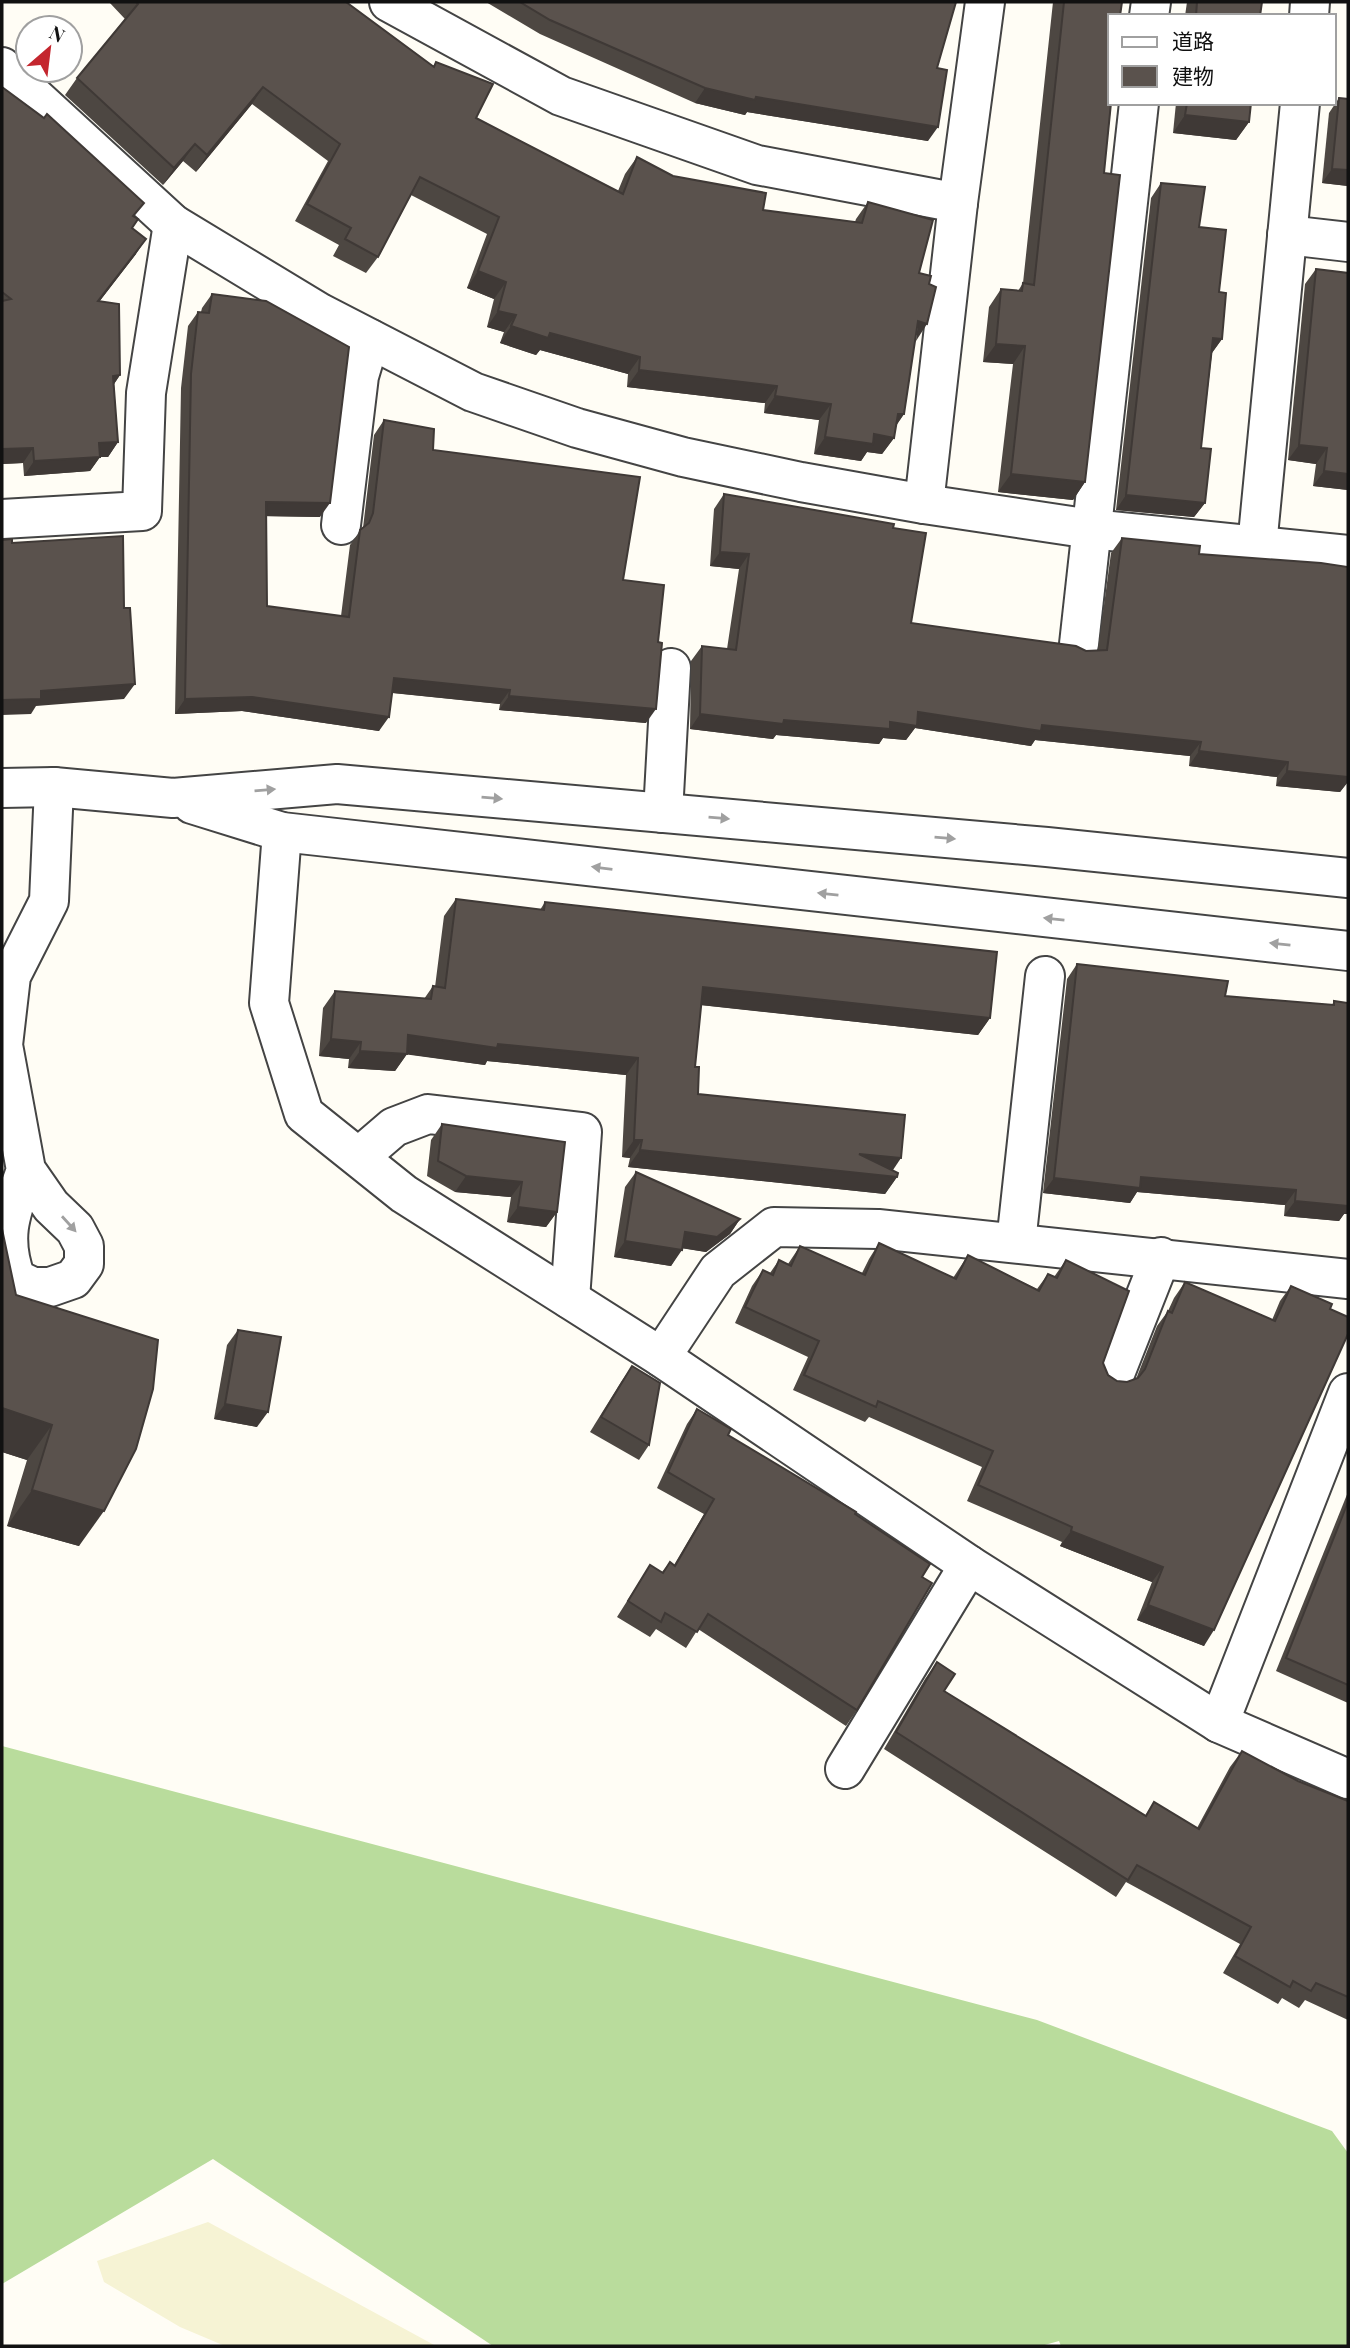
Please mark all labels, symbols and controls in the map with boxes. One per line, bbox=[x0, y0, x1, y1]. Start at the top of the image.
north arrow bbox=[14, 14, 84, 84]
legend bbox=[1108, 14, 1336, 105]
text: N bbox=[45, 18, 70, 48]
text: 道路 bbox=[1172, 26, 1214, 54]
text: 建物 bbox=[1172, 61, 1214, 89]
one-way arrow bbox=[255, 784, 277, 795]
one-way arrow bbox=[481, 793, 503, 804]
one-way arrow bbox=[708, 813, 730, 824]
one-way arrow bbox=[934, 833, 956, 844]
one-way arrow bbox=[591, 863, 613, 874]
one-way arrow bbox=[817, 888, 839, 899]
one-way arrow bbox=[1043, 914, 1065, 925]
one-way arrow bbox=[1269, 938, 1291, 949]
one-way arrow bbox=[60, 1215, 77, 1232]

